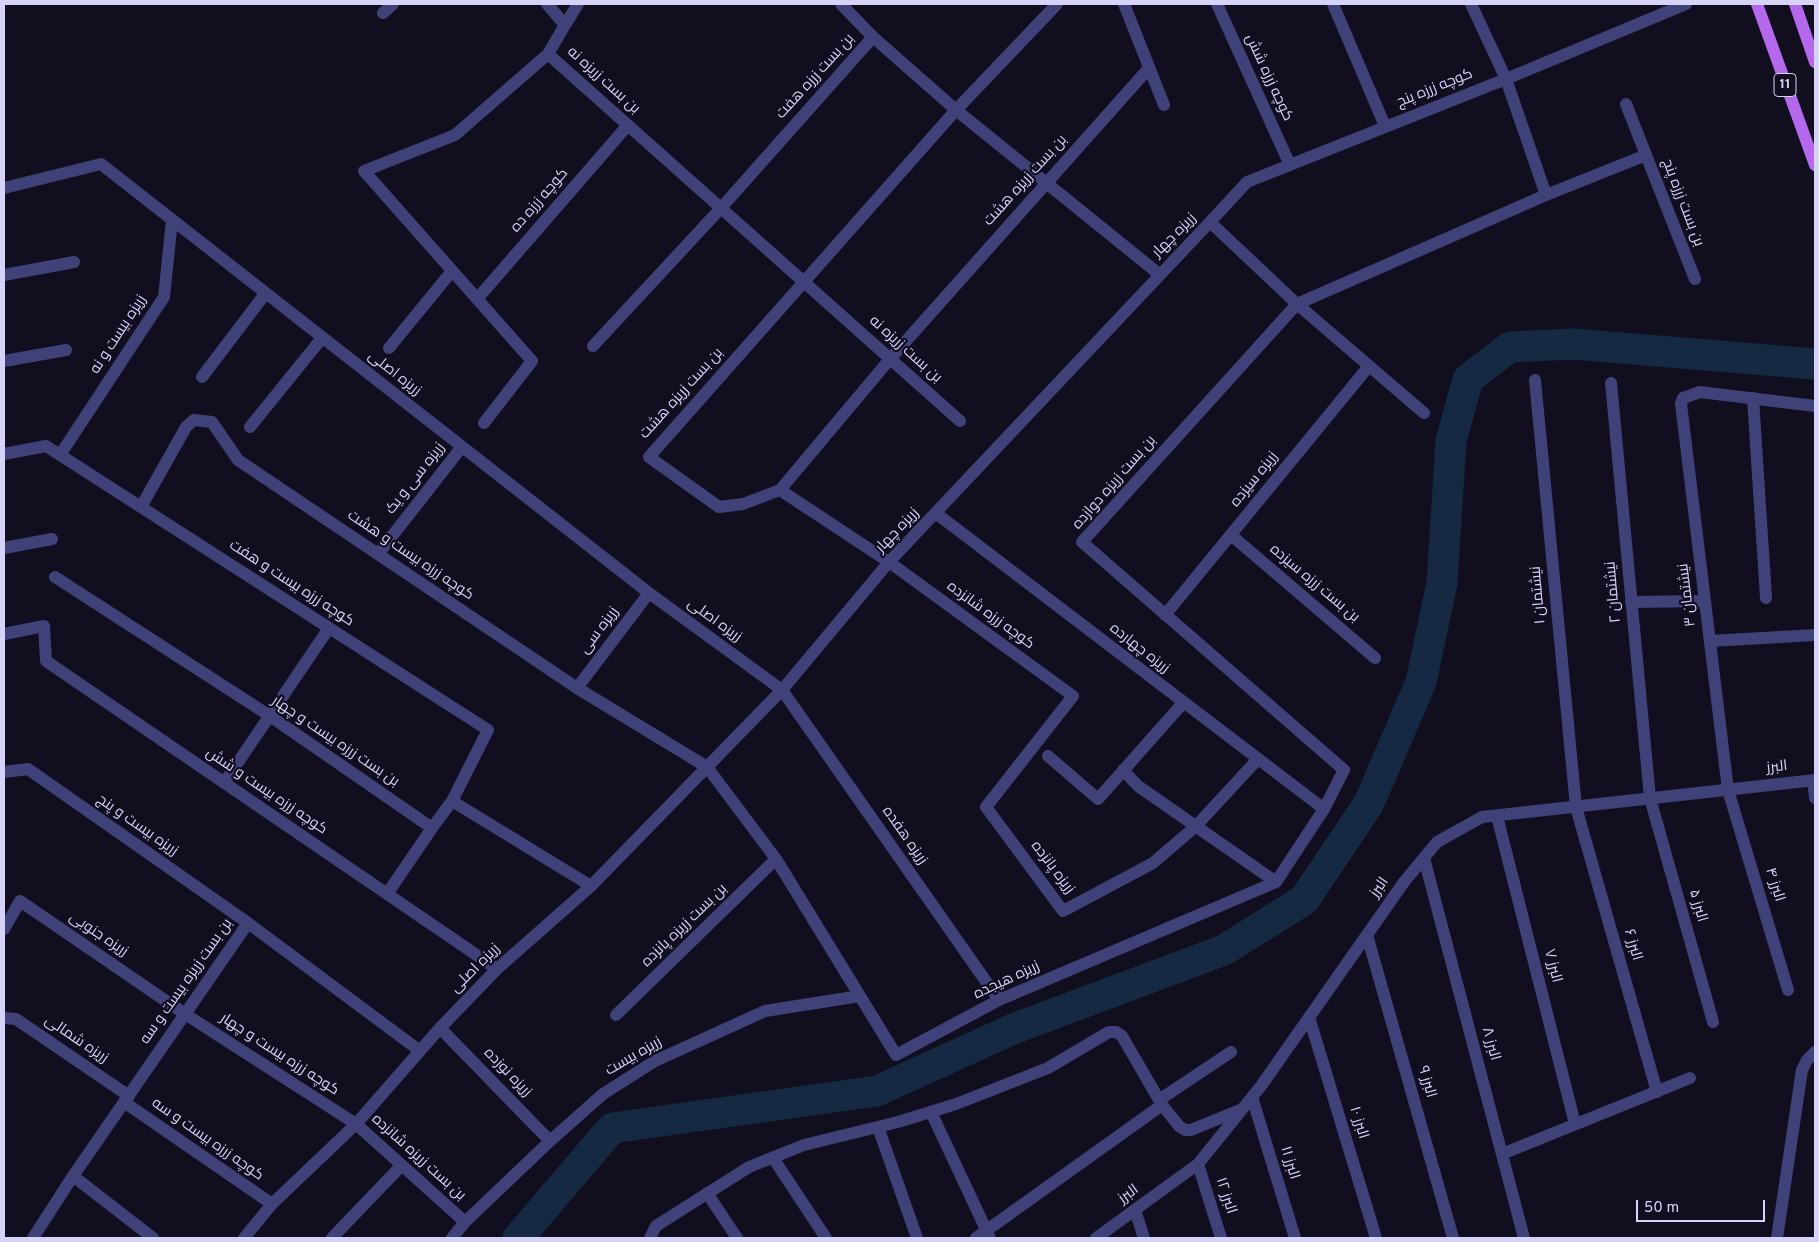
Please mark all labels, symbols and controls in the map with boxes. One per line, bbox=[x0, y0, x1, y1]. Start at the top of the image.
street label: بن بست زرزه هفت bbox=[773, 31, 859, 123]
street label: کوچه زرزه شش bbox=[1240, 32, 1296, 124]
street label: بن بست زریزه نه bbox=[563, 44, 643, 118]
street label: کوچه زرزه پنج bbox=[1394, 66, 1476, 112]
road number: 11 bbox=[1774, 74, 1796, 96]
street label: بن بست زریزه هشت bbox=[980, 132, 1072, 230]
street label: بن بست زرزه پنج bbox=[1657, 157, 1707, 249]
street label: کوچه زرزه ده bbox=[507, 165, 573, 237]
street label: زریزه چهار bbox=[1149, 210, 1201, 262]
street label: زریزه بیست و نه bbox=[87, 292, 151, 378]
street label: بن بست زریزه نه bbox=[865, 313, 945, 387]
street label: بن بست زریزه هشت bbox=[636, 345, 728, 443]
street label: زریزه اصلی bbox=[364, 348, 424, 400]
street label: بن بست زریزه دوازده bbox=[1069, 432, 1161, 534]
street label: زریزه سی و یک bbox=[382, 440, 450, 518]
street label: زریزه سیزده bbox=[1227, 449, 1283, 511]
street label: زریزه چهار bbox=[872, 505, 924, 557]
street label: کوچه زرزه بیست و هشت bbox=[343, 507, 477, 605]
street label: کوچه زرزه بیست و هفت bbox=[225, 537, 357, 631]
street label: بن بست زرزه سیزده bbox=[1265, 541, 1363, 627]
street label: نيشتمان ۲ bbox=[1602, 560, 1626, 624]
street label: نيشتمان ۳ bbox=[1675, 562, 1701, 628]
street label: نيشتمان ۱ bbox=[1527, 565, 1551, 625]
street label: کوچه زرزه شانزده bbox=[943, 578, 1037, 654]
street label: زریزه اصلی bbox=[683, 595, 745, 647]
street label: زریزه سی bbox=[576, 604, 624, 658]
street label: زریزه چهارده bbox=[1105, 620, 1173, 678]
street label: بن بست زرزه بیست و چهار bbox=[268, 693, 402, 791]
street label: کوچه زرزه بیست و شش bbox=[202, 745, 330, 839]
street label: البرز bbox=[1766, 758, 1788, 778]
street label: زریزه بیست و پنج bbox=[93, 791, 181, 861]
street label: زریزه هفده bbox=[877, 803, 931, 869]
street label: زریزه پانزده bbox=[1026, 838, 1078, 898]
street label: البرز ۴ bbox=[1760, 866, 1788, 904]
street label: البرز bbox=[1367, 874, 1393, 902]
street label: بن بست زریزه پانزده bbox=[638, 881, 732, 971]
street label: البرز ۵ bbox=[1684, 888, 1710, 924]
street label: زریزه جنوبی bbox=[65, 909, 131, 961]
street label: بن بست زریزه بیست و سه bbox=[137, 916, 237, 1048]
street label: البرز ۶ bbox=[1619, 927, 1645, 963]
street label: زریزه اصلی bbox=[447, 940, 505, 998]
street label: البرز ۷ bbox=[1539, 947, 1565, 985]
street label: زریزه هیجده bbox=[971, 958, 1043, 1004]
street label: کوچه زرزه بیست و چهار bbox=[216, 1010, 342, 1100]
street label: زریزه شمالی bbox=[41, 1012, 111, 1068]
street label: البرز ۸ bbox=[1477, 1025, 1503, 1063]
street label: زریزه بیست bbox=[603, 1034, 665, 1080]
street label: زریزه نوزده bbox=[479, 1045, 535, 1101]
street label: البرز ۹ bbox=[1413, 1064, 1439, 1100]
street label: کوچه زرزه بیست و سه bbox=[148, 1095, 266, 1185]
street label: البرز ۱۰ bbox=[1345, 1105, 1371, 1141]
street label: بن بست زریزه شانزده bbox=[367, 1111, 469, 1205]
street label: البرز ۱۱ bbox=[1275, 1144, 1303, 1182]
street label: البرز ۱۲ bbox=[1211, 1176, 1239, 1216]
street label: البرز bbox=[1115, 1182, 1143, 1208]
scale bar bbox=[1639, 1190, 1768, 1222]
text: 50 m bbox=[1644, 1199, 1679, 1218]

